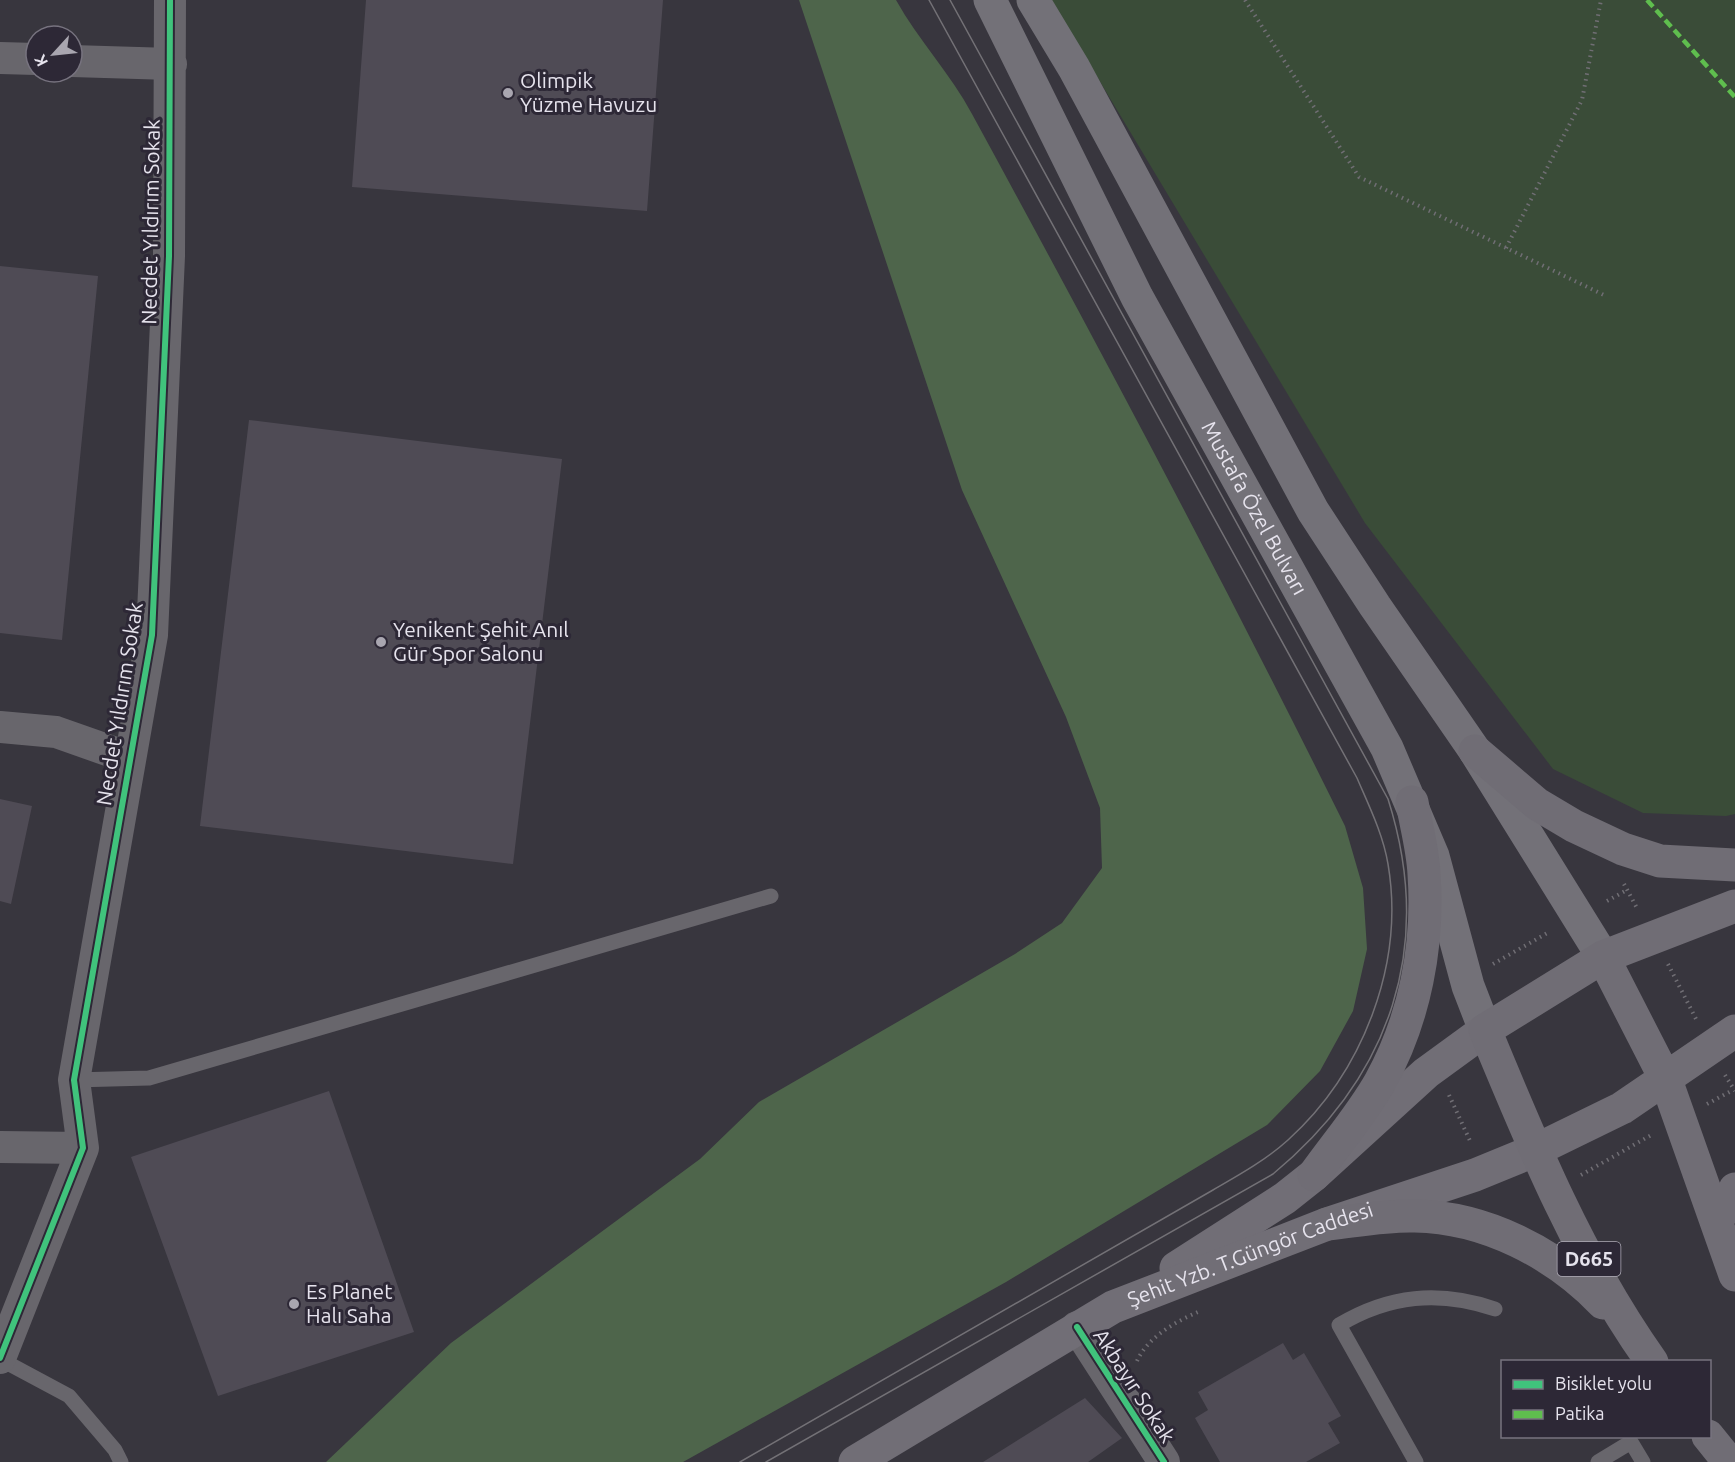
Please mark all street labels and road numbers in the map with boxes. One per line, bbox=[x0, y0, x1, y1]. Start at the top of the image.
street label: Necdet Yıldırım Sokak bbox=[136, 119, 164, 325]
street label: Mustafa Özel Bulvarı bbox=[1197, 417, 1313, 599]
street label: Necdet Yıldırım Sokak bbox=[91, 600, 147, 807]
street label: Şehit Yzb. T.Güngör Caddesi bbox=[1124, 1197, 1376, 1311]
road number: D665 bbox=[1558, 1242, 1620, 1276]
street label: Akbayır Sokak bbox=[1089, 1324, 1181, 1447]

